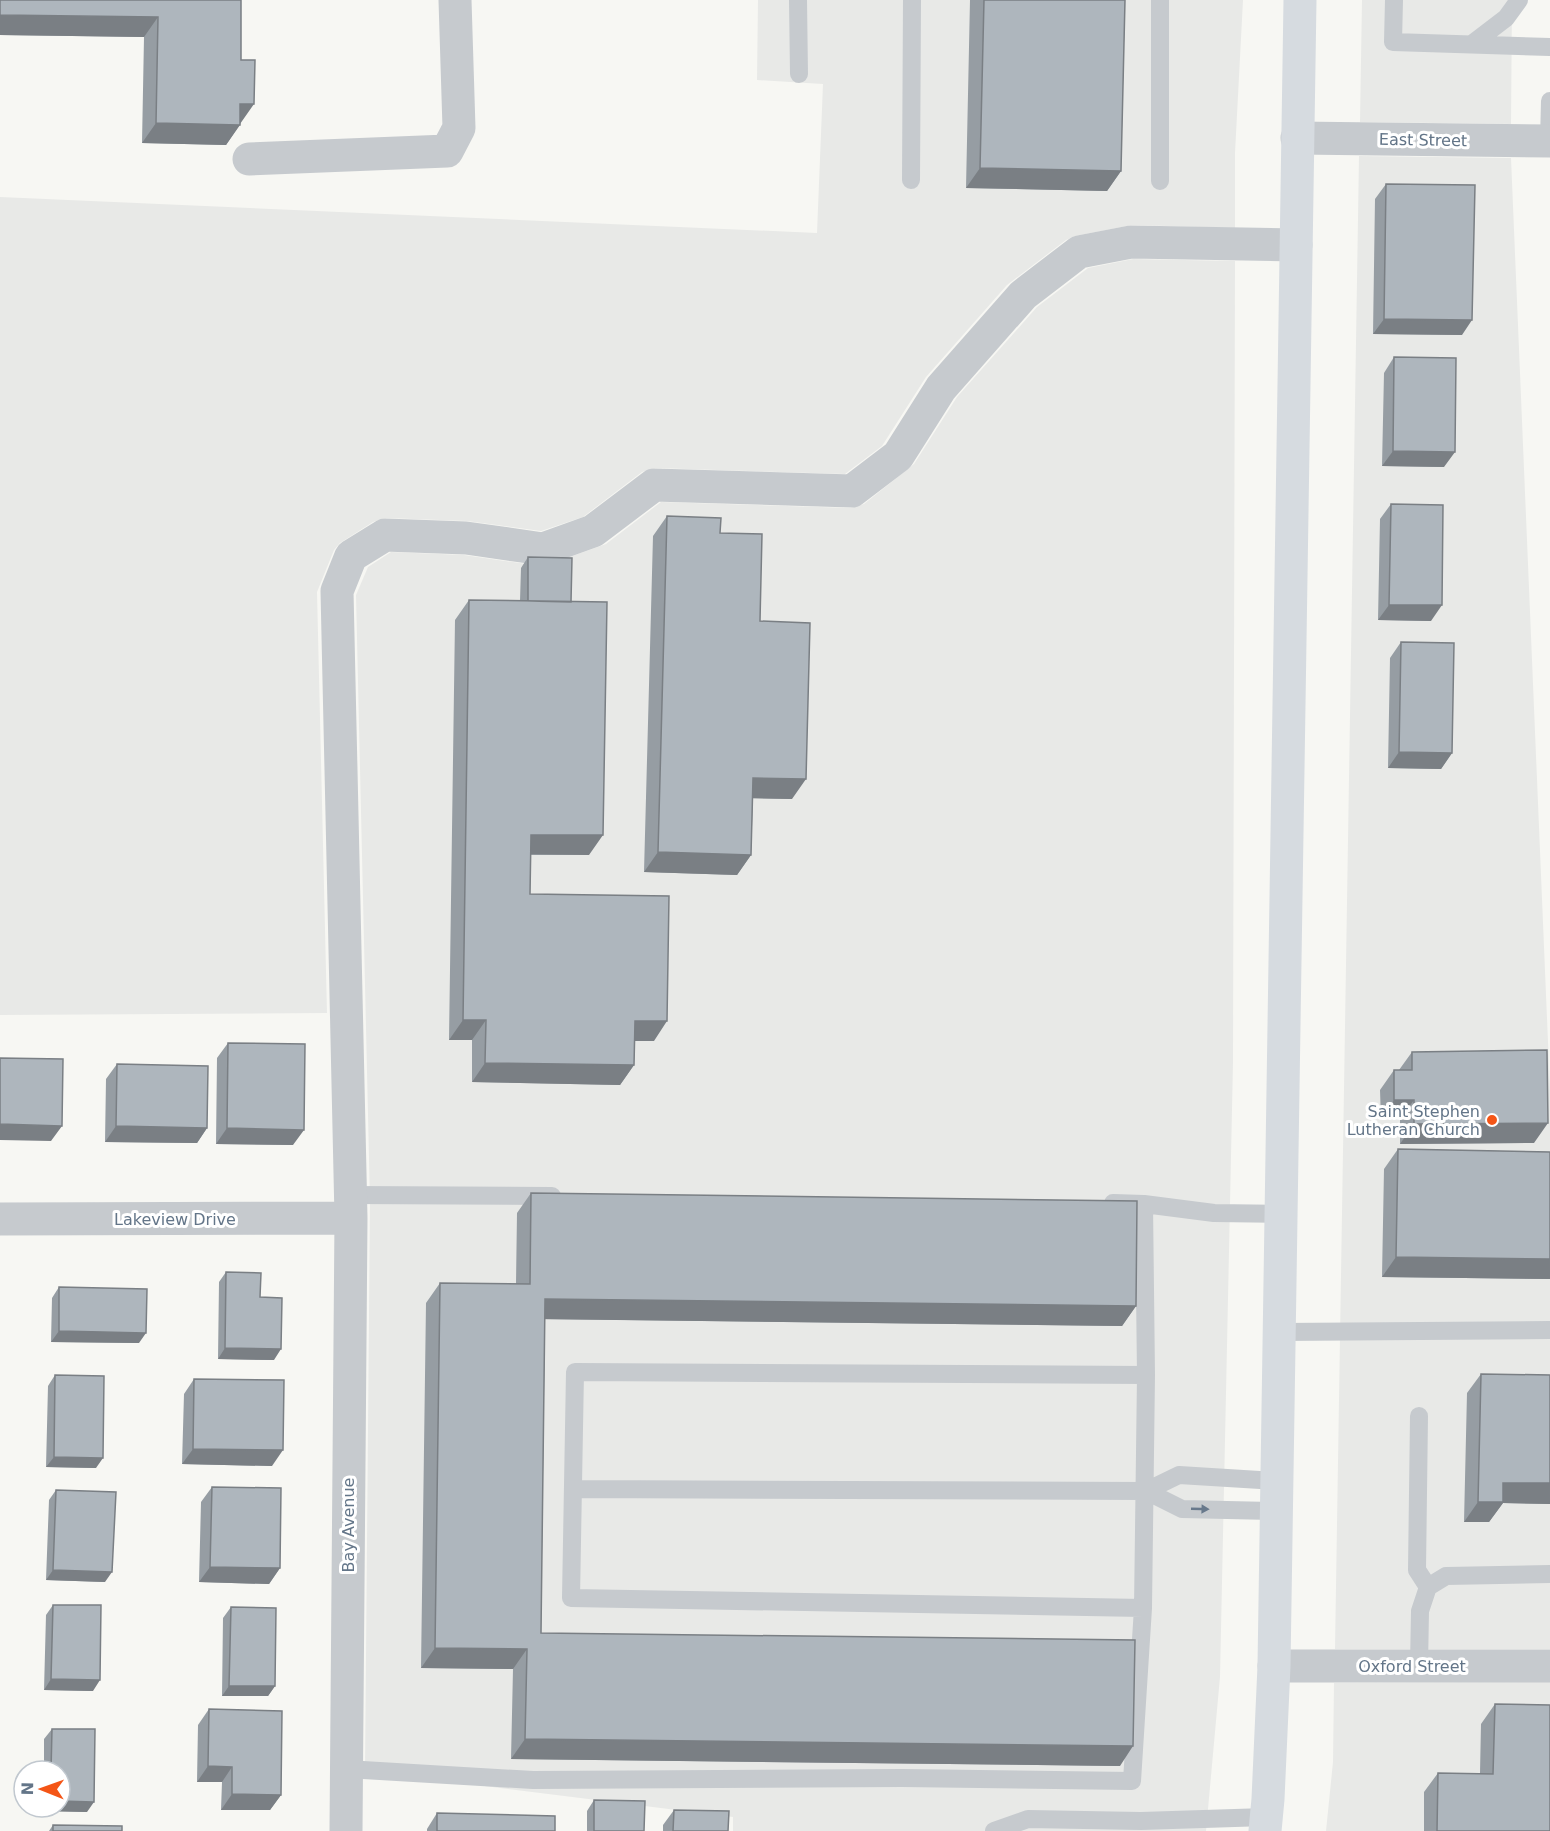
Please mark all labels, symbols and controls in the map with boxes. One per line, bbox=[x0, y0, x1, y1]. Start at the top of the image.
street label: East Street bbox=[1379, 130, 1467, 150]
place label: Saint Stephen Lutheran Church bbox=[1347, 1102, 1480, 1139]
marker: Saint Stephen Lutheran Church bbox=[1485, 1113, 1499, 1127]
street label: Lakeview Drive bbox=[114, 1210, 236, 1229]
street label: Bay Avenue bbox=[339, 1478, 358, 1572]
one-way arrow bbox=[1190, 1504, 1209, 1514]
street label: Oxford Street bbox=[1358, 1657, 1466, 1676]
north arrow bbox=[12, 1759, 72, 1819]
text: N bbox=[18, 1782, 37, 1796]

